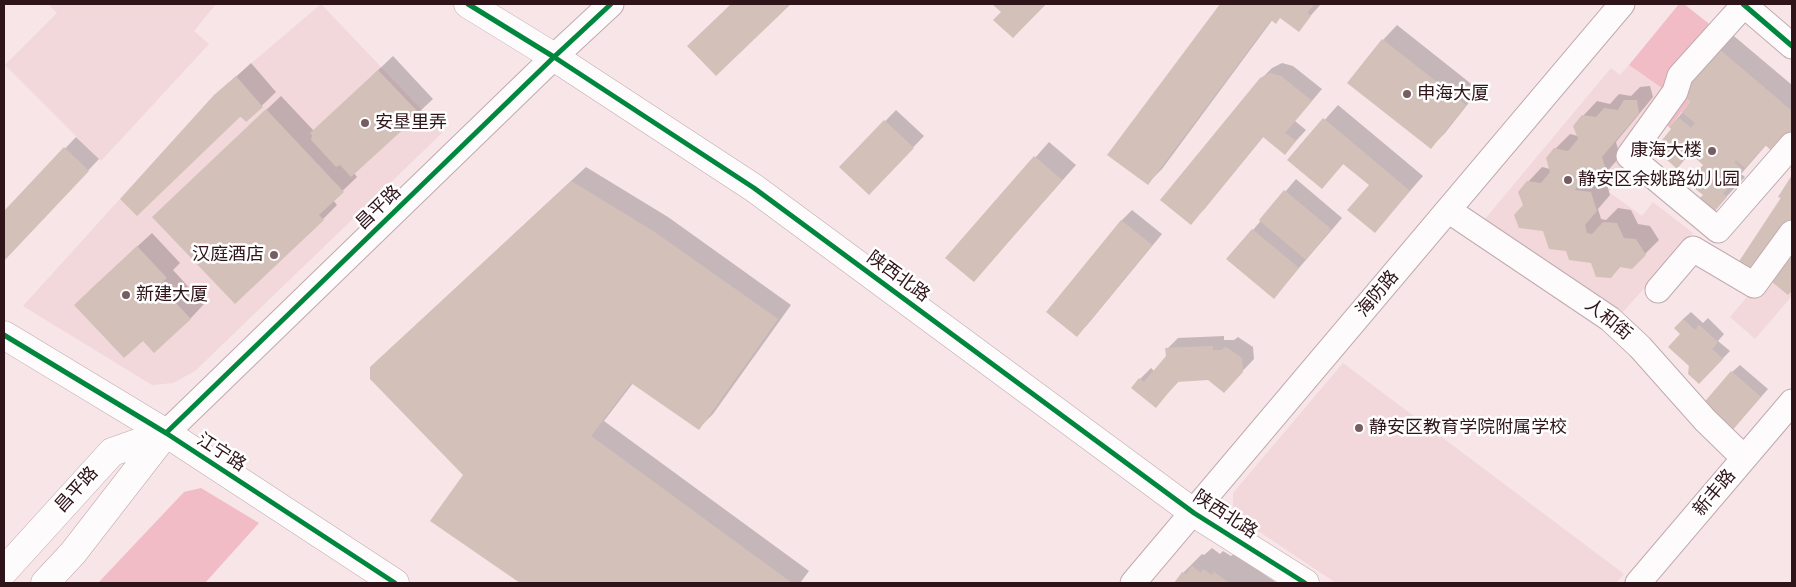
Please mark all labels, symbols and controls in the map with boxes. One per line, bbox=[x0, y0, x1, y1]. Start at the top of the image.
place label: 申海大厦 bbox=[1417, 83, 1489, 105]
marker: 申海大厦 bbox=[1401, 88, 1413, 100]
place label: 安垦里弄 bbox=[375, 112, 447, 134]
marker: 安垦里弄 bbox=[359, 117, 371, 129]
place label: 康海大楼 bbox=[1630, 140, 1702, 162]
marker: 康海大楼 bbox=[1706, 145, 1718, 157]
place label: 静安区余姚路幼儿园 bbox=[1578, 169, 1740, 191]
marker: 静安区余姚路幼儿园 bbox=[1562, 174, 1574, 186]
street label: 昌平路 bbox=[352, 181, 406, 235]
place label: 汉庭酒店 bbox=[192, 244, 264, 266]
street label: 陕西北路 bbox=[863, 247, 933, 307]
marker: 汉庭酒店 bbox=[268, 249, 280, 261]
street label: 海防路 bbox=[1352, 266, 1404, 322]
place label: 新建大厦 bbox=[136, 284, 208, 306]
marker: 新建大厦 bbox=[120, 289, 132, 301]
street label: 人和街 bbox=[1580, 295, 1636, 345]
place label: 静安区教育学院附属学校 bbox=[1369, 417, 1567, 439]
marker: 静安区教育学院附属学校 bbox=[1353, 422, 1365, 434]
street label: 江宁路 bbox=[192, 429, 250, 477]
street label: 昌平路 bbox=[51, 463, 103, 517]
street label: 新丰路 bbox=[1689, 465, 1741, 521]
street label: 陕西北路 bbox=[1189, 486, 1261, 544]

